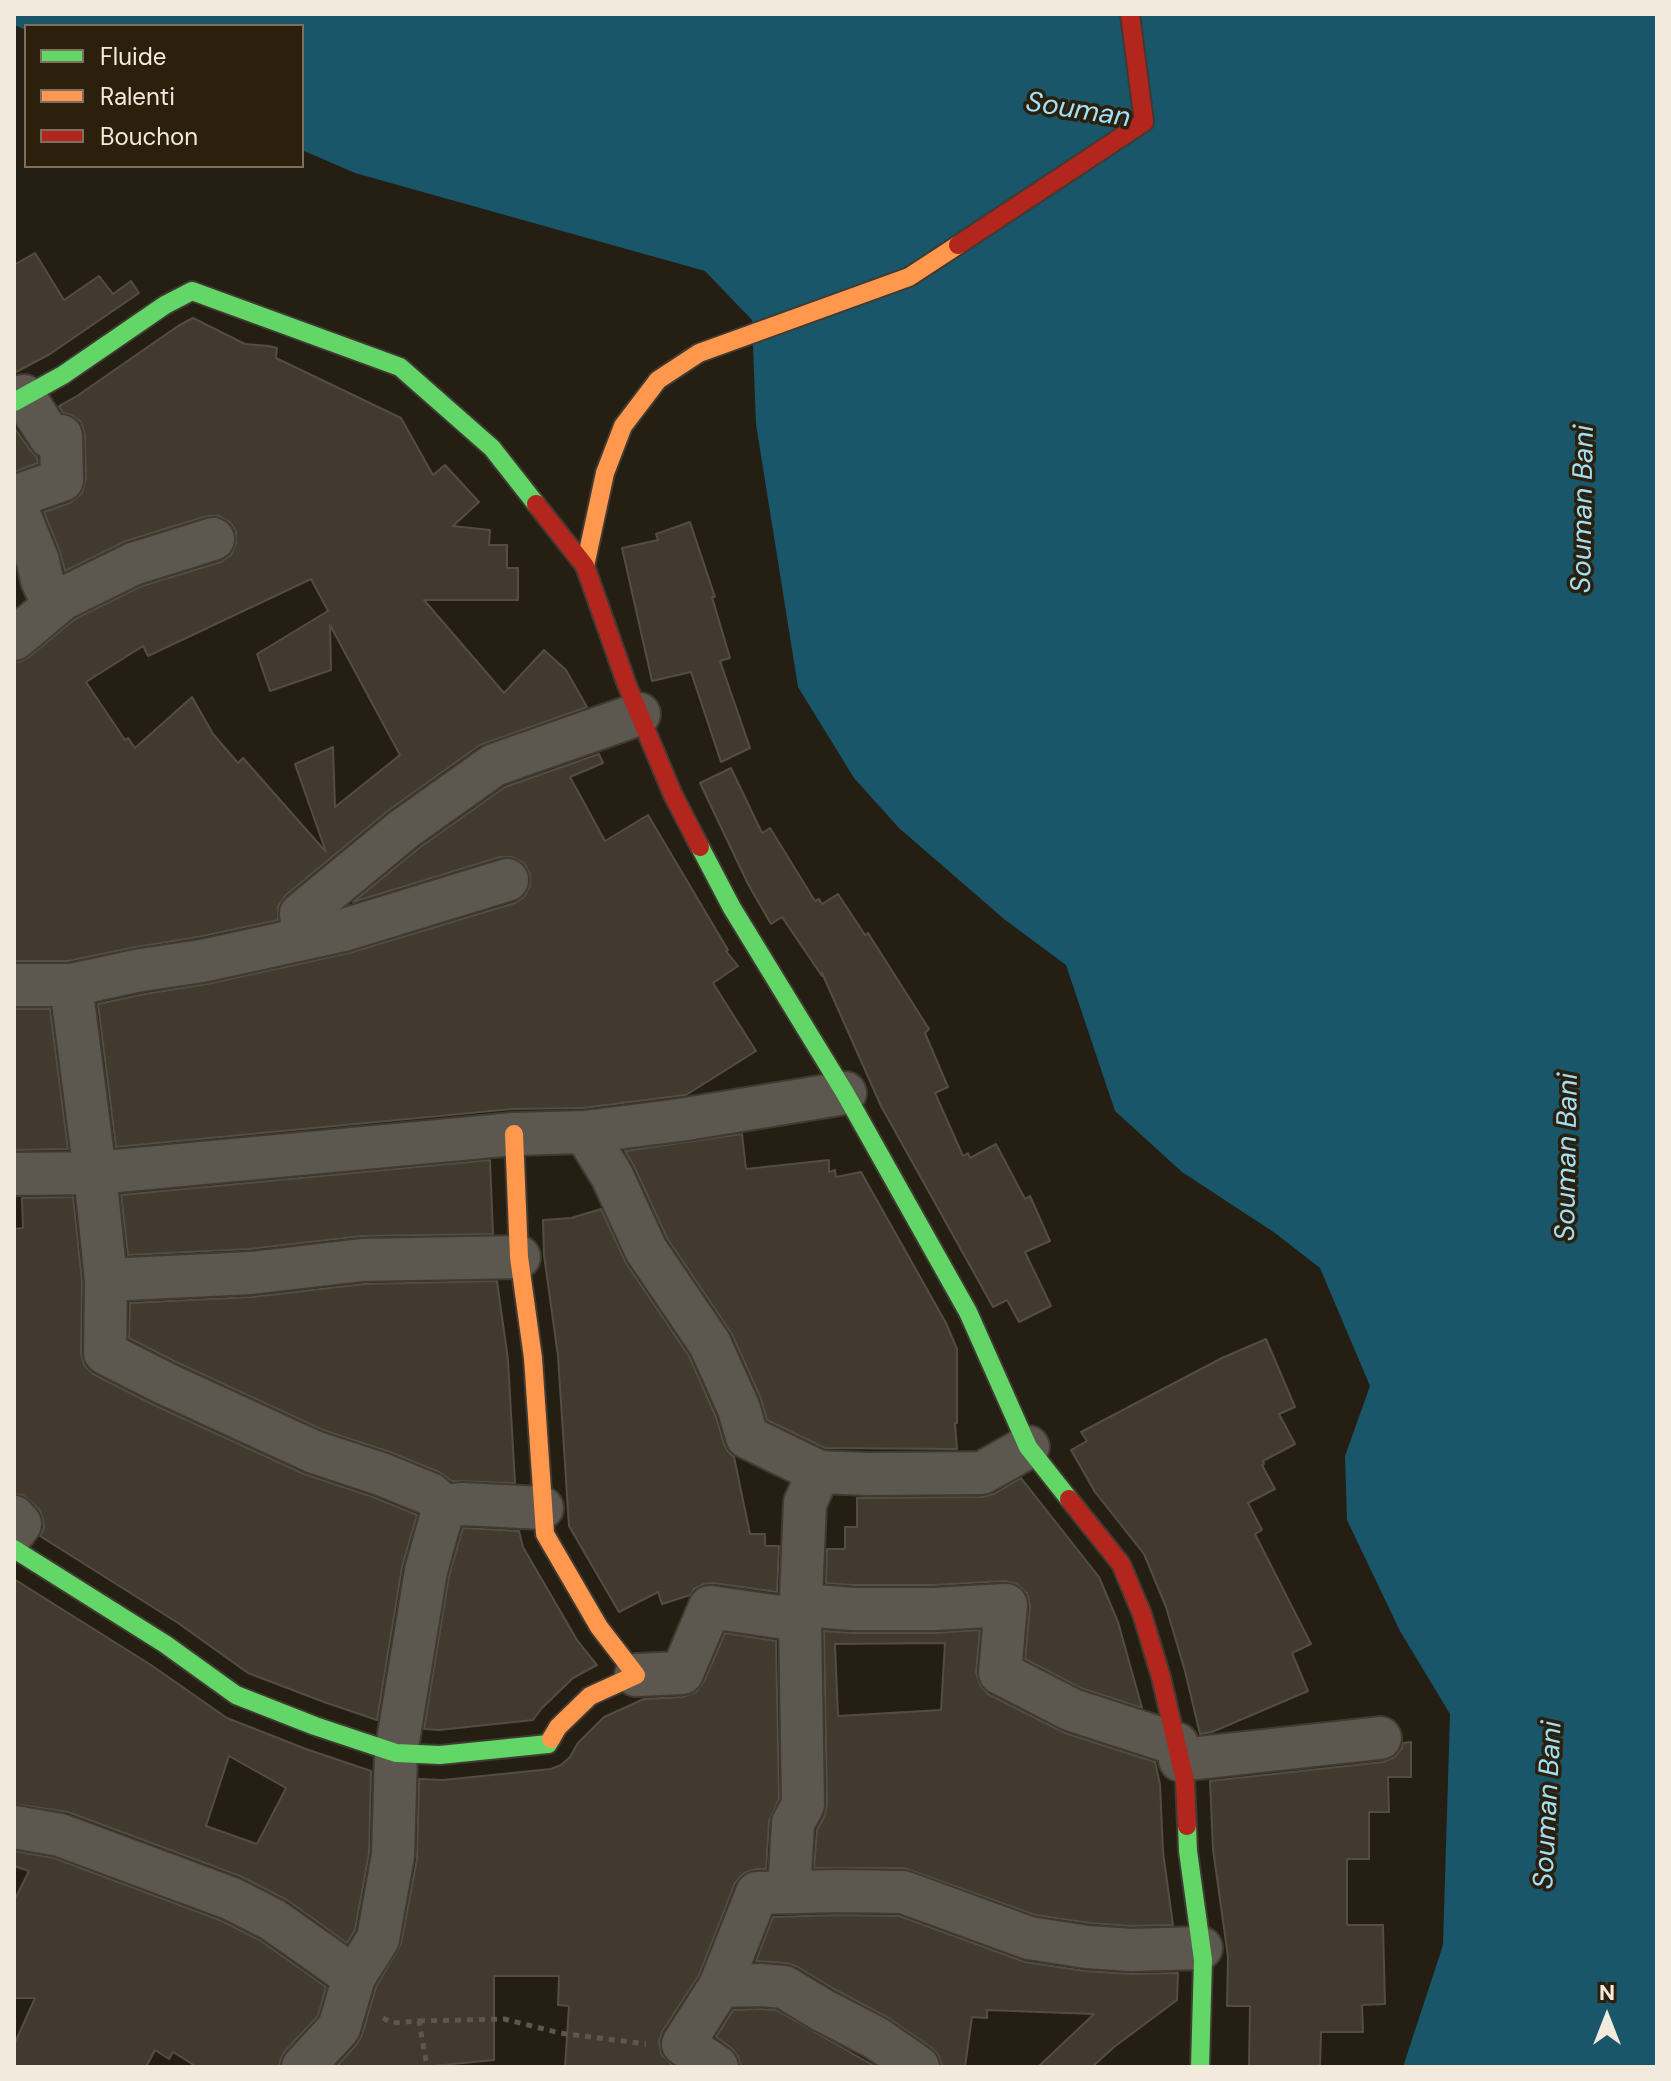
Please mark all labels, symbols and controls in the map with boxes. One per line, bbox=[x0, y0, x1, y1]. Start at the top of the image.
legend bbox=[24, 24, 304, 168]
text: Fluide bbox=[100, 41, 166, 72]
text: Ralenti bbox=[100, 81, 175, 112]
water label: Souman bbox=[1023, 86, 1133, 136]
text: Bouchon bbox=[100, 121, 198, 152]
water label: Souman Bani bbox=[1566, 424, 1602, 594]
water label: Souman Bani bbox=[1550, 1072, 1586, 1242]
water label: Souman Bani bbox=[1528, 1720, 1570, 1890]
north arrow bbox=[1567, 1977, 1647, 2057]
text: N bbox=[1599, 1978, 1615, 2007]

